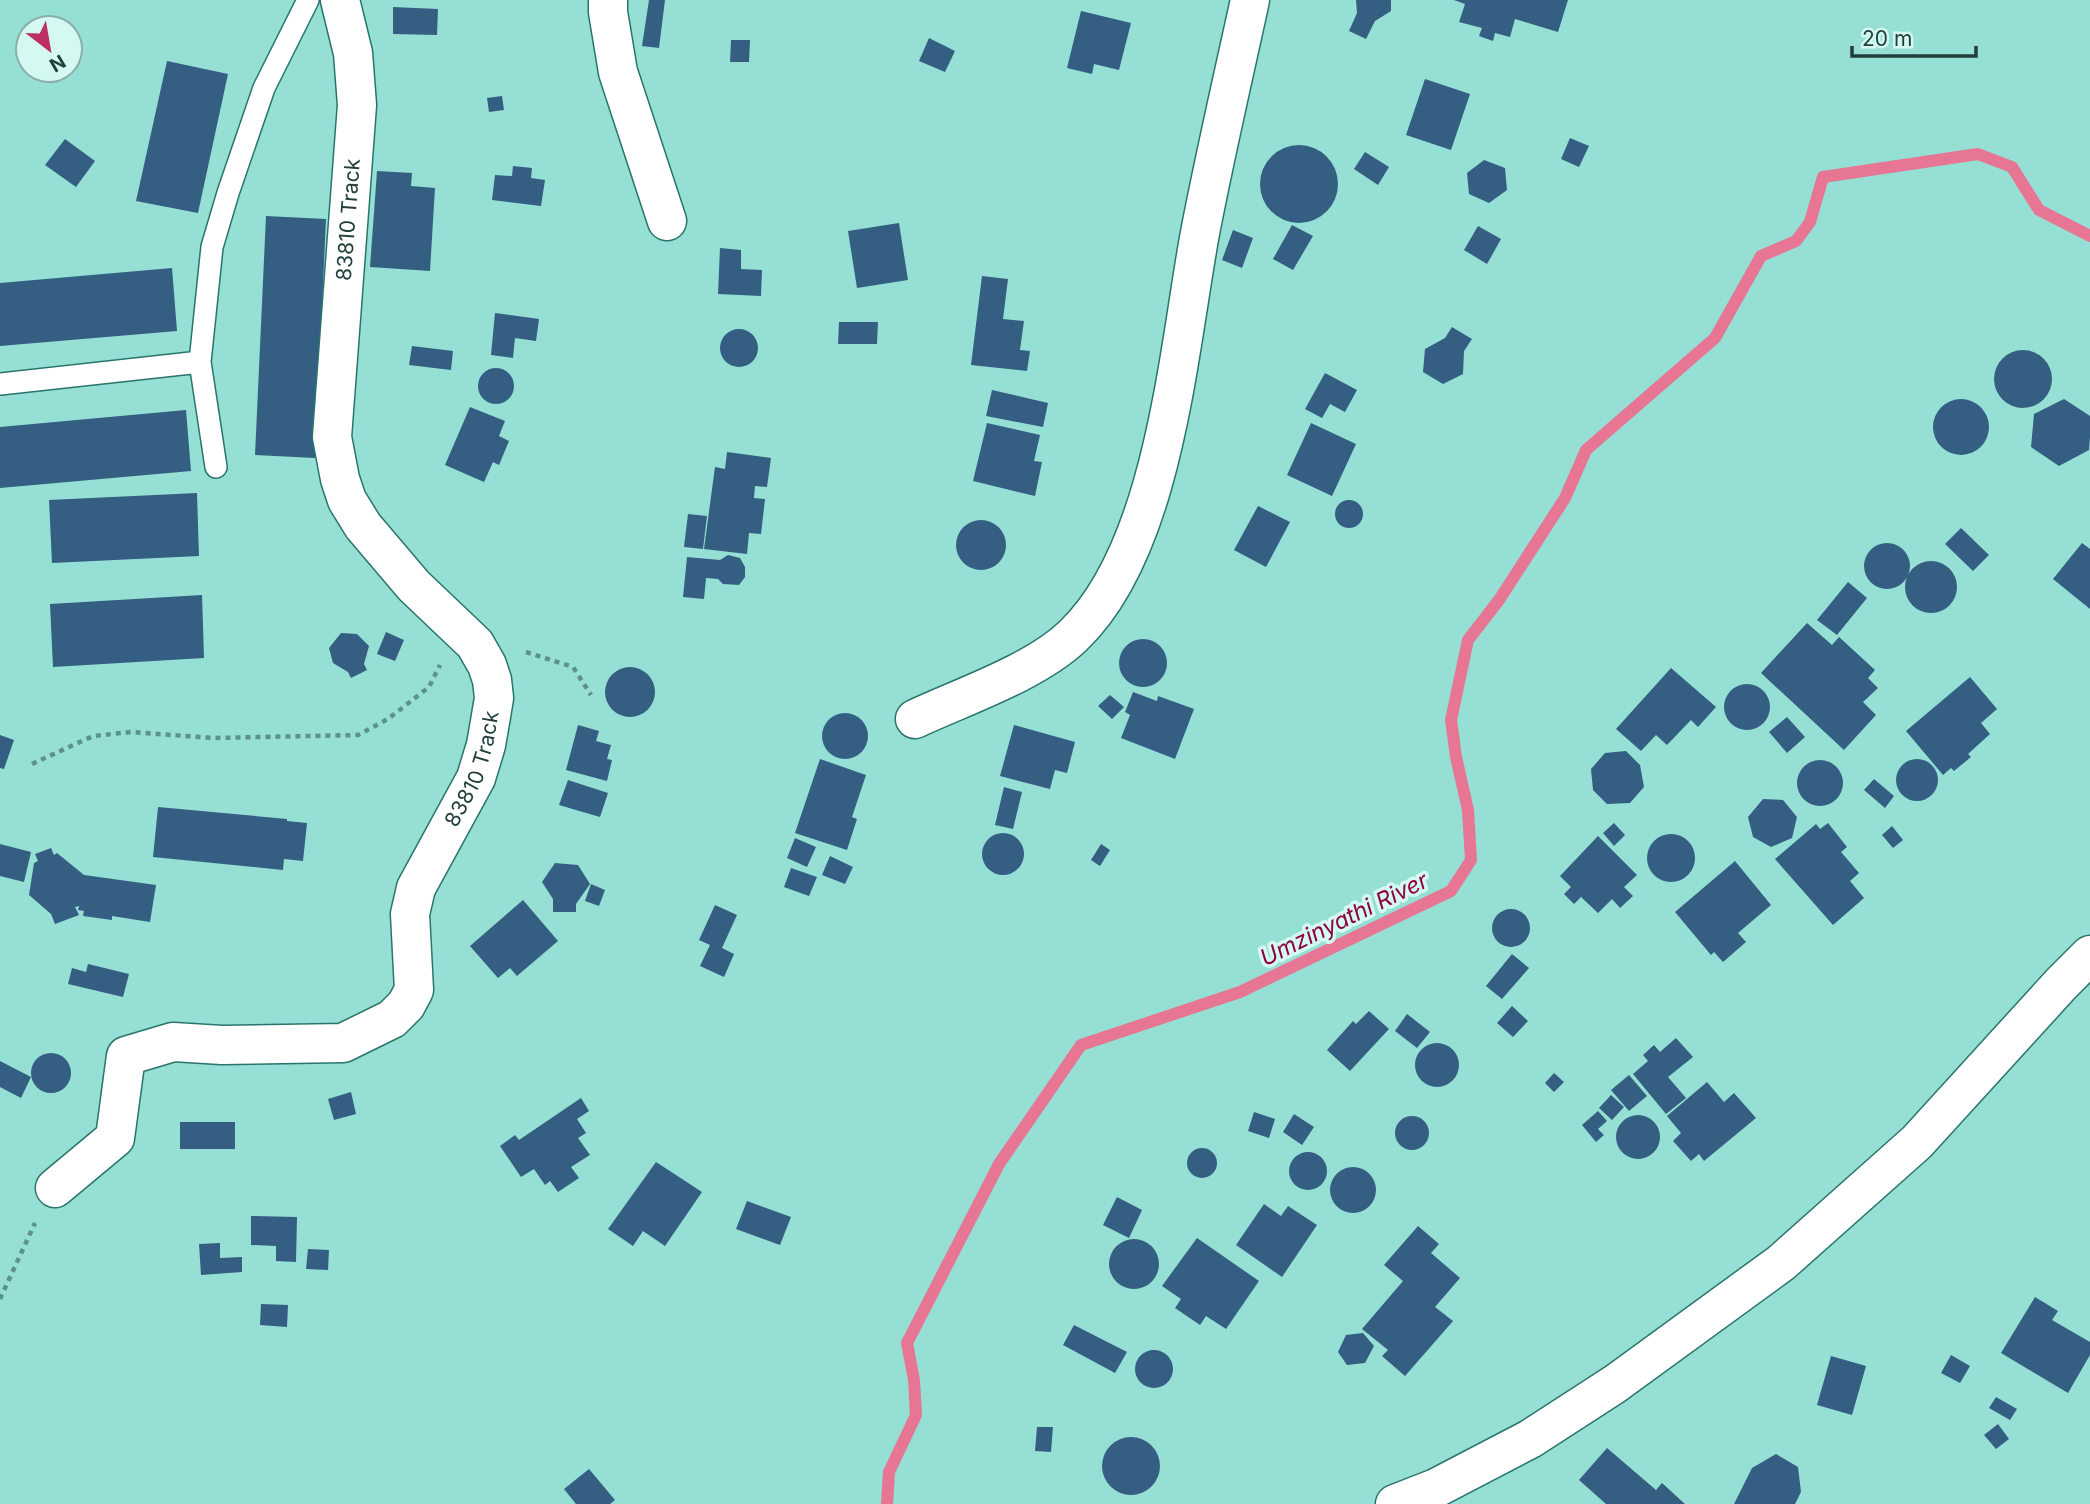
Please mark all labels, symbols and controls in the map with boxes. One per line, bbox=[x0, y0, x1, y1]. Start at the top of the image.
north arrow bbox=[14, 14, 84, 84]
scale bar bbox=[1852, 14, 1976, 58]
text: 20 m bbox=[1862, 26, 1912, 51]
text: N bbox=[45, 50, 70, 77]
street label: 83810 Track bbox=[331, 157, 365, 282]
street label: 83810 Track bbox=[439, 709, 504, 831]
water label: Umzinyathi River bbox=[1255, 866, 1434, 972]

